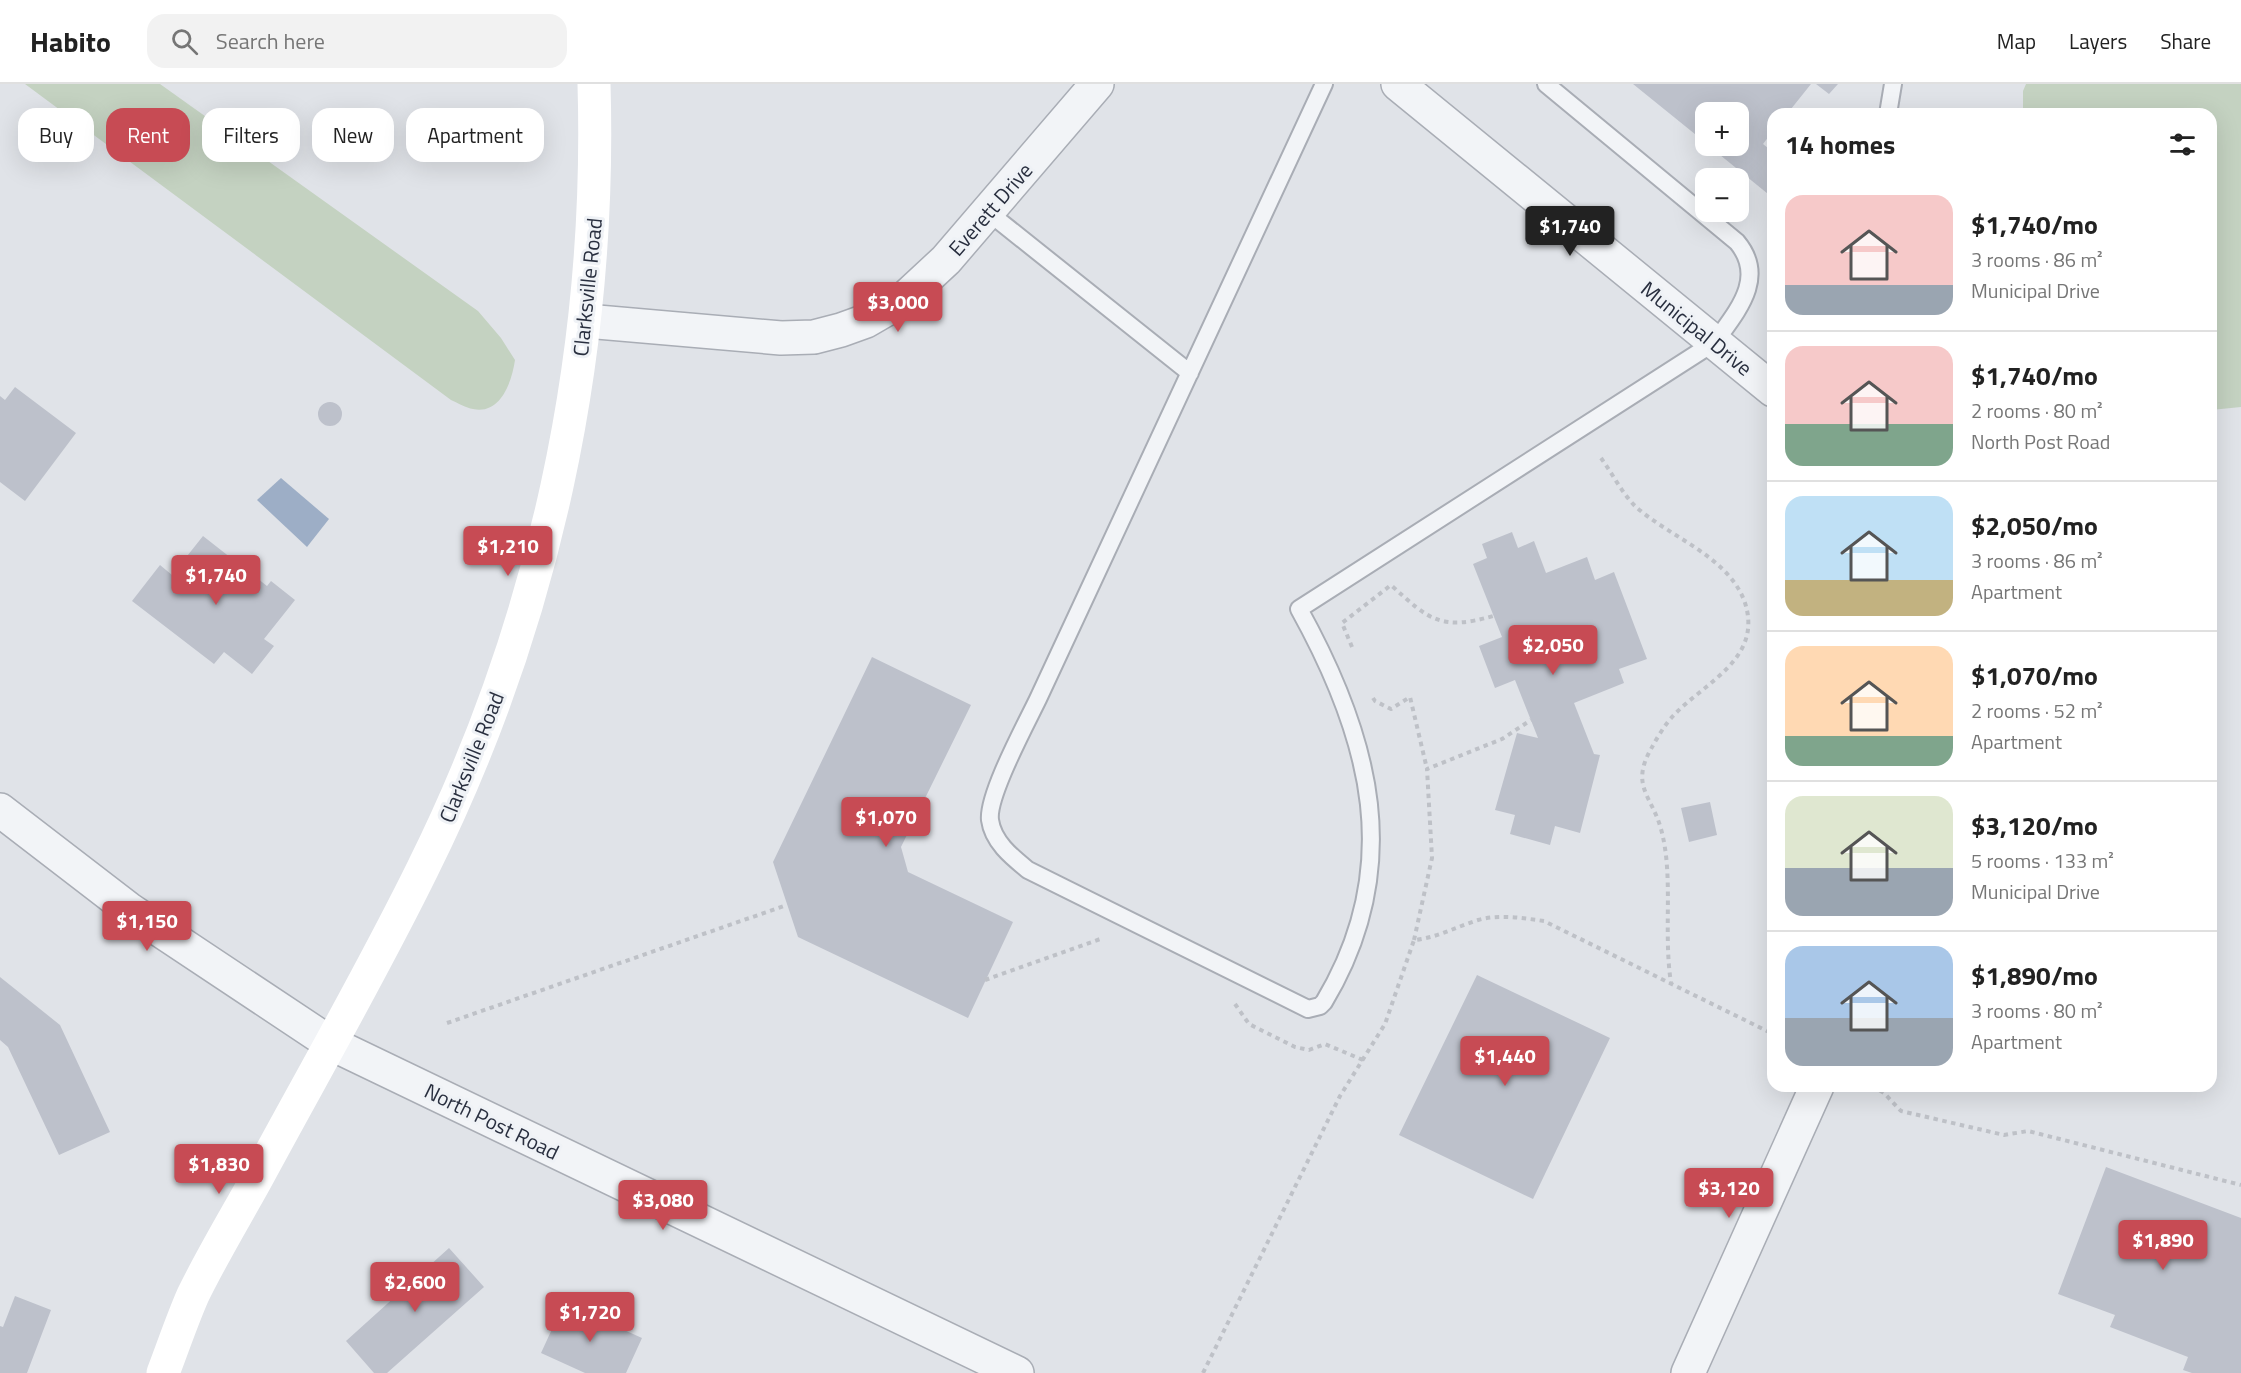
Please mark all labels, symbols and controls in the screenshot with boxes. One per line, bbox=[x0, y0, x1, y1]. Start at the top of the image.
search box bbox=[147, 14, 567, 68]
text: Habito bbox=[30, 20, 111, 63]
text: Search here bbox=[216, 24, 325, 58]
icon: search bbox=[168, 25, 201, 58]
text: Map bbox=[1997, 25, 2036, 57]
text: Layers bbox=[2069, 25, 2127, 57]
text: Share bbox=[2160, 25, 2211, 57]
map controls bbox=[1695, 102, 1749, 222]
button: + bbox=[1695, 102, 1749, 156]
chip: Buy bbox=[18, 108, 94, 162]
chip: Rent bbox=[106, 108, 190, 162]
chip: Filters bbox=[202, 108, 300, 162]
chip: New bbox=[312, 108, 394, 162]
chip: Apartment bbox=[406, 108, 544, 162]
text: 14 homes bbox=[1785, 125, 1895, 164]
icon: filters bbox=[2166, 128, 2199, 161]
street label: Everett Drive bbox=[940, 155, 1040, 263]
button: − bbox=[1695, 168, 1749, 222]
text: $1,740/mo bbox=[1971, 205, 2098, 244]
pin: $1,740 bbox=[1521, 206, 1619, 257]
text: $1,740 bbox=[1539, 210, 1601, 241]
street label: Clarksville Road bbox=[564, 216, 610, 358]
icon: home bbox=[1833, 219, 1905, 291]
text: 3 rooms · 86 m² bbox=[1971, 244, 2103, 275]
street label: Municipal Drive bbox=[1634, 273, 1760, 383]
text: Municipal Drive bbox=[1971, 275, 2100, 306]
pin: $3,000 bbox=[849, 282, 947, 333]
text: $3,000 bbox=[867, 286, 929, 317]
text: $1,740/mo bbox=[1971, 356, 2098, 395]
icon: home bbox=[1833, 370, 1905, 442]
text: 2 rooms · 80 m² bbox=[1971, 395, 2103, 426]
text: North Post Road bbox=[1971, 426, 2110, 457]
text: $2,050/mo bbox=[1971, 506, 2098, 545]
icon: home bbox=[1833, 520, 1905, 592]
pin: $1,210 bbox=[459, 526, 557, 577]
text: $1,210 bbox=[477, 530, 539, 561]
text: 3 rooms · 86 m² bbox=[1971, 545, 2103, 576]
pin: $1,740 bbox=[167, 555, 265, 606]
text: $1,740 bbox=[185, 559, 247, 590]
text: Apartment bbox=[1971, 576, 2062, 607]
pin: $2,050 bbox=[1504, 625, 1602, 676]
text: $2,050 bbox=[1522, 629, 1584, 660]
text: $1,070/mo bbox=[1971, 656, 2098, 695]
icon: home bbox=[1833, 670, 1905, 742]
street label: Clarksville Road bbox=[430, 687, 512, 827]
text: 2 rooms · 52 m² bbox=[1971, 695, 2103, 726]
text: Apartment bbox=[1971, 726, 2062, 757]
pin: $1,070 bbox=[837, 797, 935, 848]
text: $1,070 bbox=[855, 801, 917, 832]
text: $3,120/mo bbox=[1971, 806, 2098, 845]
icon: home bbox=[1833, 820, 1905, 892]
text: 5 rooms · 133 m² bbox=[1971, 845, 2114, 876]
text: Municipal Drive bbox=[1971, 876, 2100, 907]
pin: $1,150 bbox=[98, 901, 196, 952]
text: $1,150 bbox=[116, 905, 178, 936]
text: $1,890/mo bbox=[1971, 956, 2098, 995]
icon: home bbox=[1833, 970, 1905, 1042]
text: 3 rooms · 80 m² bbox=[1971, 995, 2103, 1026]
text: Apartment bbox=[1971, 1026, 2062, 1057]
pin: $1,440 bbox=[1456, 1036, 1554, 1087]
text: $1,440 bbox=[1474, 1040, 1536, 1071]
street label: North Post Road bbox=[419, 1075, 565, 1167]
pin: $1,830 bbox=[170, 1144, 268, 1195]
text: $1,830 bbox=[188, 1148, 250, 1179]
pin: $3,120 bbox=[1680, 1168, 1778, 1219]
text: $3,120 bbox=[1698, 1172, 1760, 1203]
pin: $3,080 bbox=[614, 1180, 712, 1231]
text: $3,080 bbox=[632, 1184, 694, 1215]
pin: $1,890 bbox=[2114, 1220, 2212, 1271]
text: $1,890 bbox=[2132, 1224, 2194, 1255]
pin: $2,600 bbox=[366, 1262, 464, 1313]
text: $2,600 bbox=[384, 1266, 446, 1297]
pin: $1,720 bbox=[541, 1292, 639, 1343]
text: $1,720 bbox=[559, 1296, 621, 1327]

